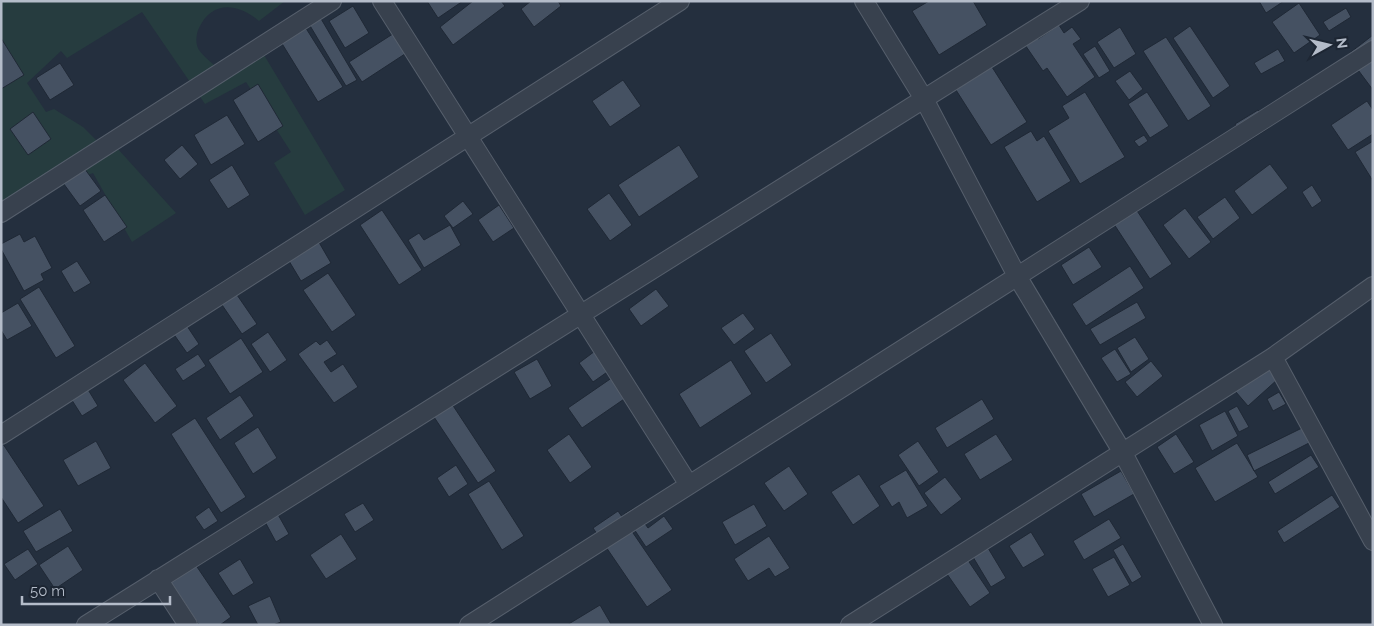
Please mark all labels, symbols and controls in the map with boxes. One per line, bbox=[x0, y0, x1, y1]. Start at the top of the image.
north arrow bbox=[1304, 20, 1354, 70]
text: N bbox=[1333, 37, 1351, 50]
scale bar bbox=[22, 574, 170, 606]
text: 50 m bbox=[30, 582, 65, 600]

